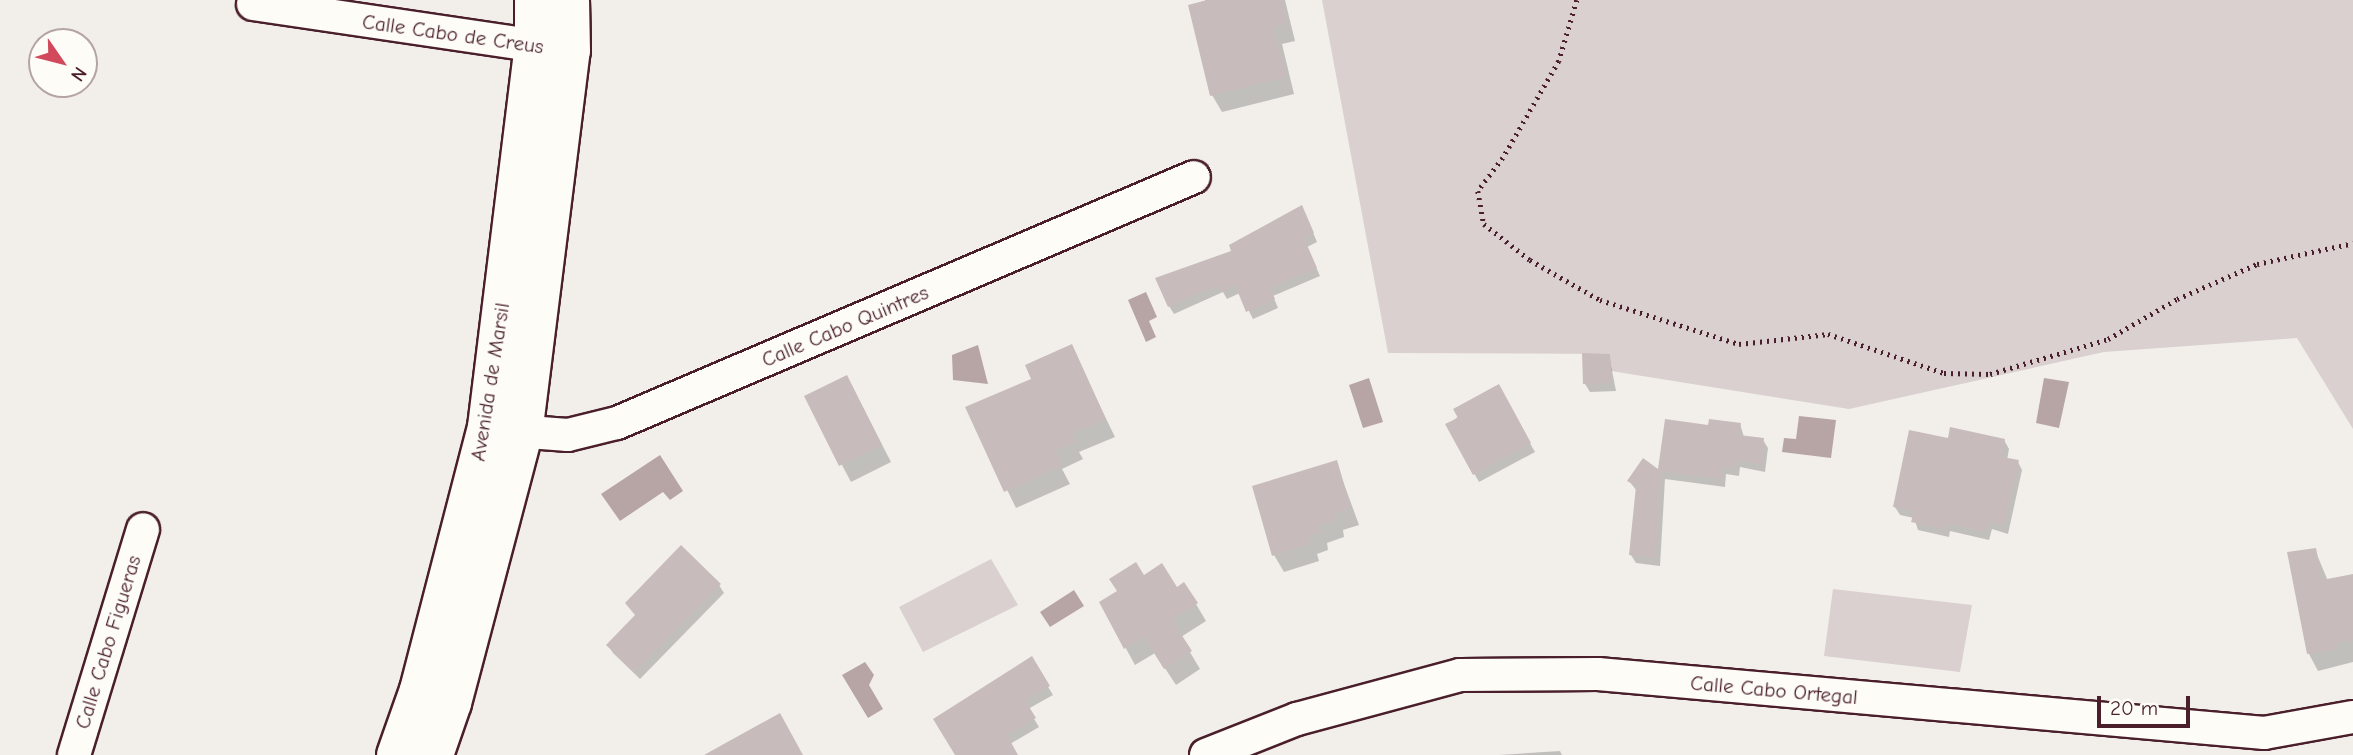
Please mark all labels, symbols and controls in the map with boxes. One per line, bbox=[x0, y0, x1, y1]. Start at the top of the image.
street label: Calle Cabo de Creus bbox=[361, 9, 545, 59]
north arrow bbox=[28, 28, 98, 98]
text: N bbox=[66, 63, 91, 85]
street label: Calle Cabo Quintres bbox=[758, 279, 932, 373]
street label: Avenida de Marsil bbox=[465, 301, 515, 463]
street label: Calle Cabo Figueras bbox=[70, 552, 146, 732]
street label: Calle Cabo Ortegal bbox=[1689, 670, 1859, 710]
scale bar bbox=[2101, 682, 2194, 726]
text: 20 m bbox=[2110, 696, 2158, 720]

